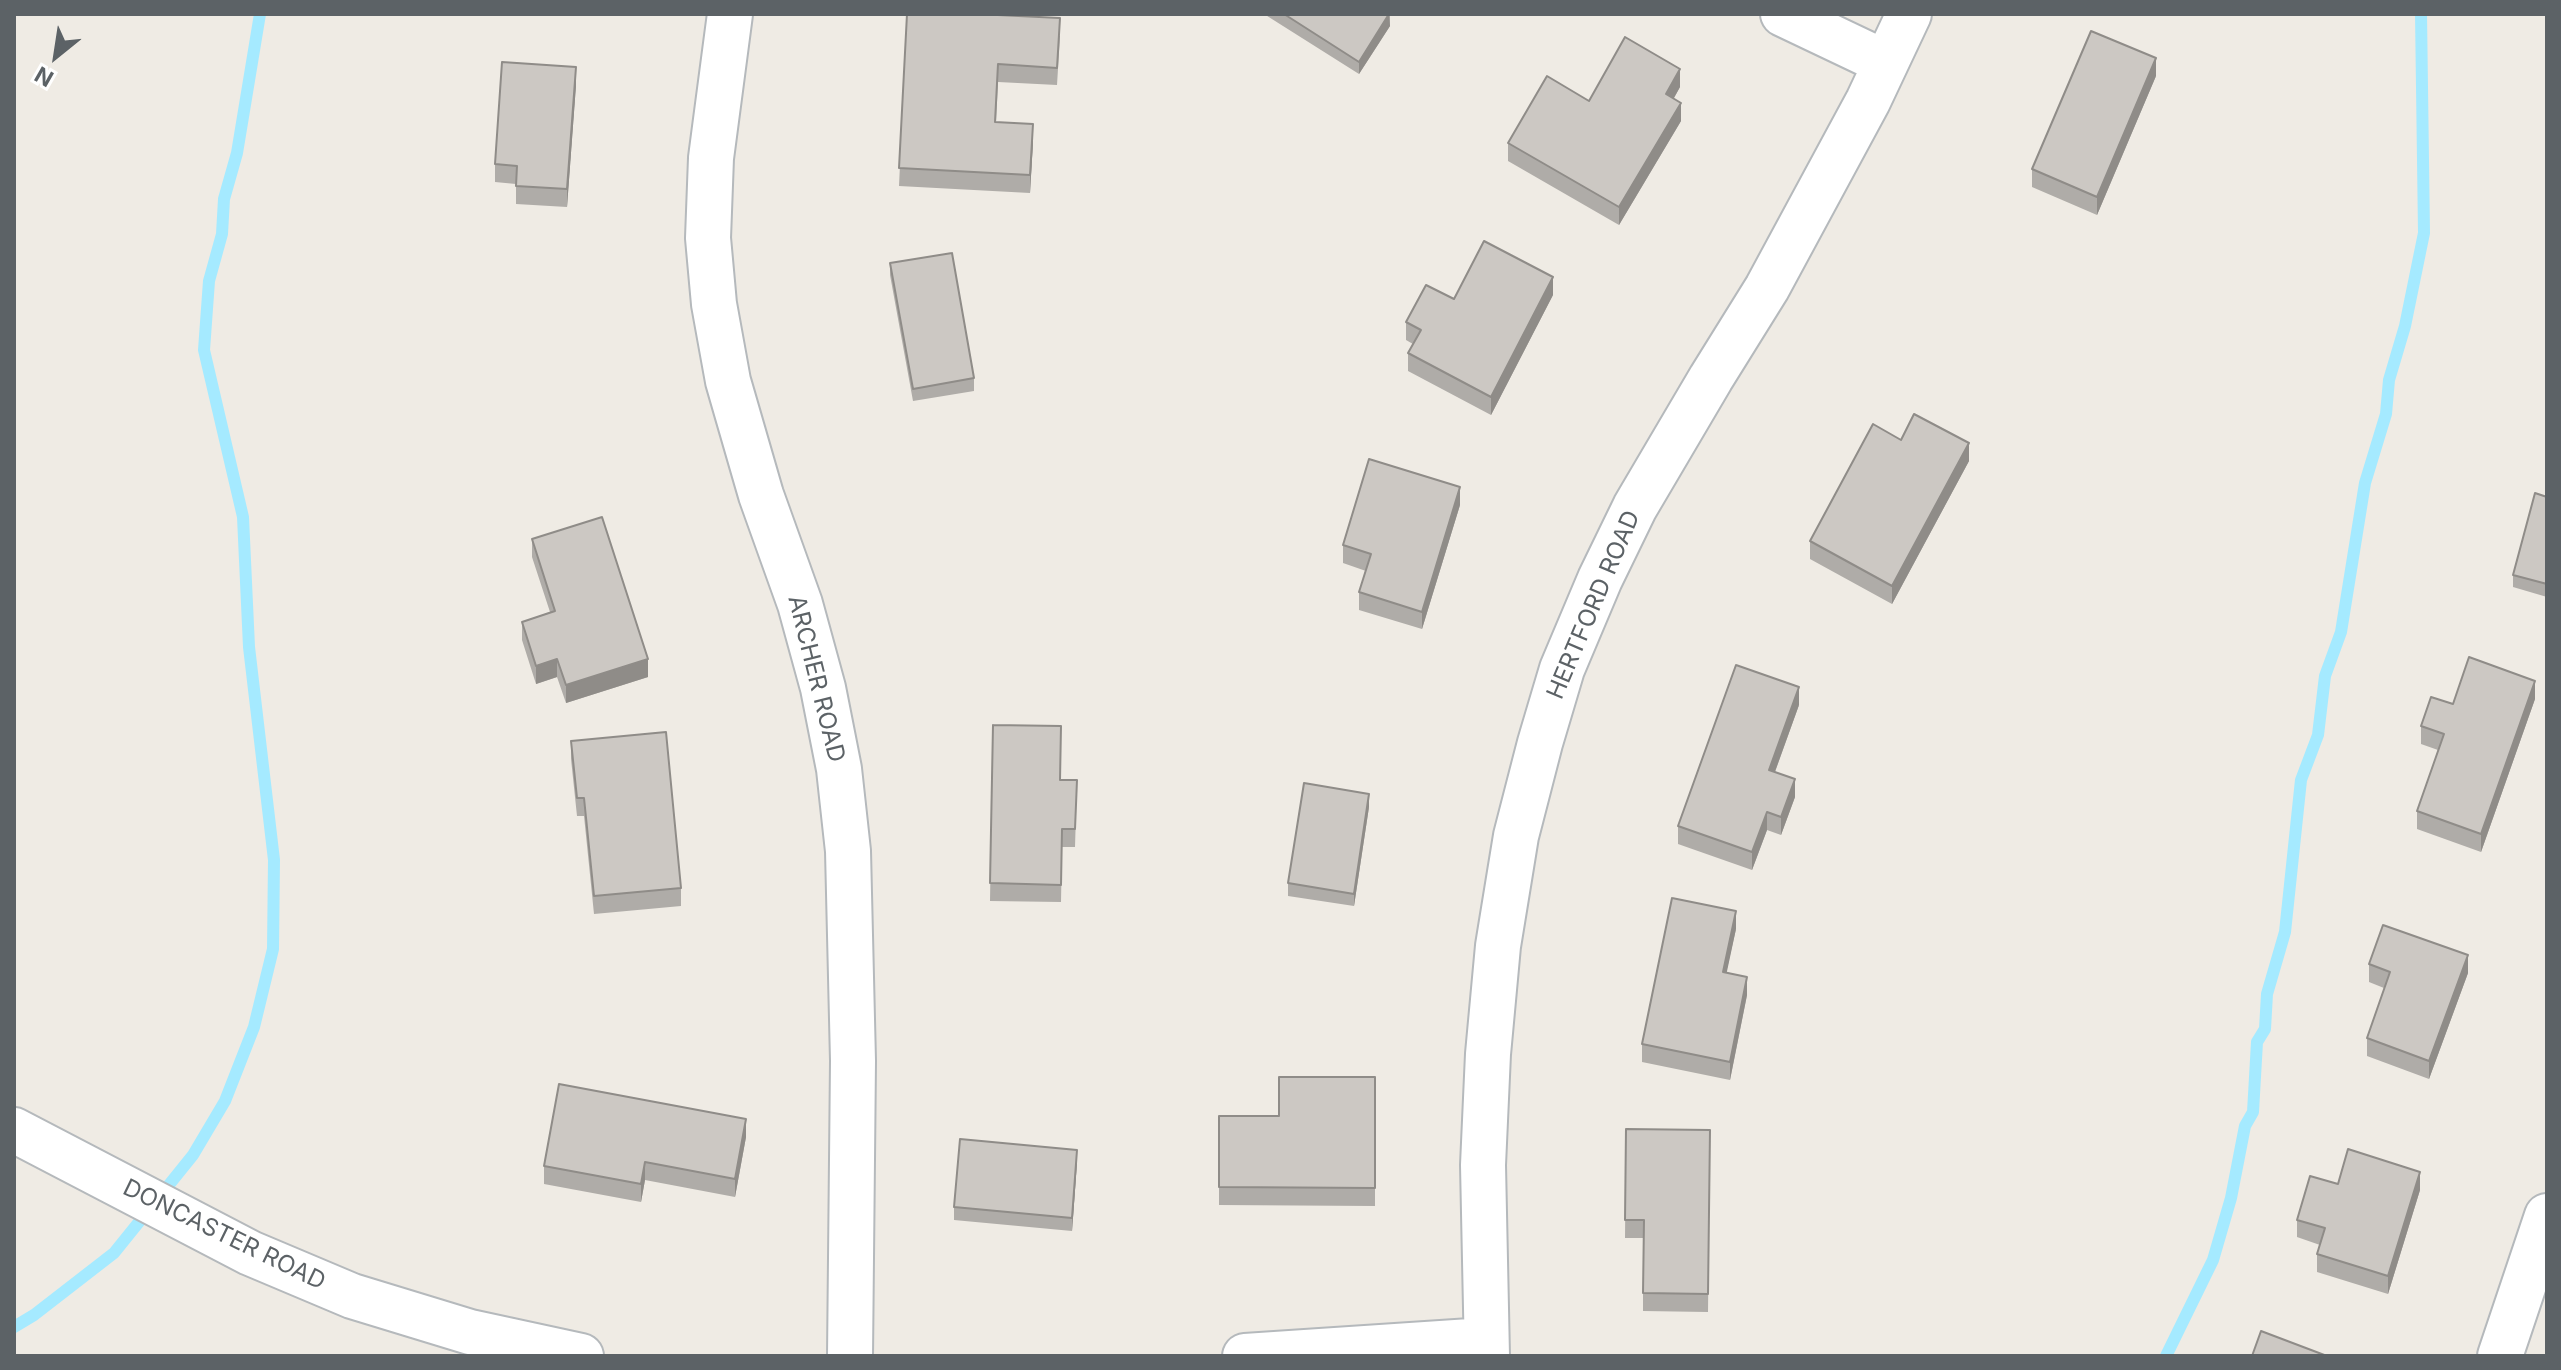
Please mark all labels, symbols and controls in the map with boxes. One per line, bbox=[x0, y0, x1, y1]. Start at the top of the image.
north arrow bbox=[16, 16, 96, 96]
text: N bbox=[30, 61, 58, 92]
street label: HERTFORD ROAD bbox=[1541, 506, 1647, 704]
street label: ARCHER ROAD bbox=[781, 593, 851, 765]
street label: DONCASTER ROAD bbox=[118, 1173, 330, 1297]

